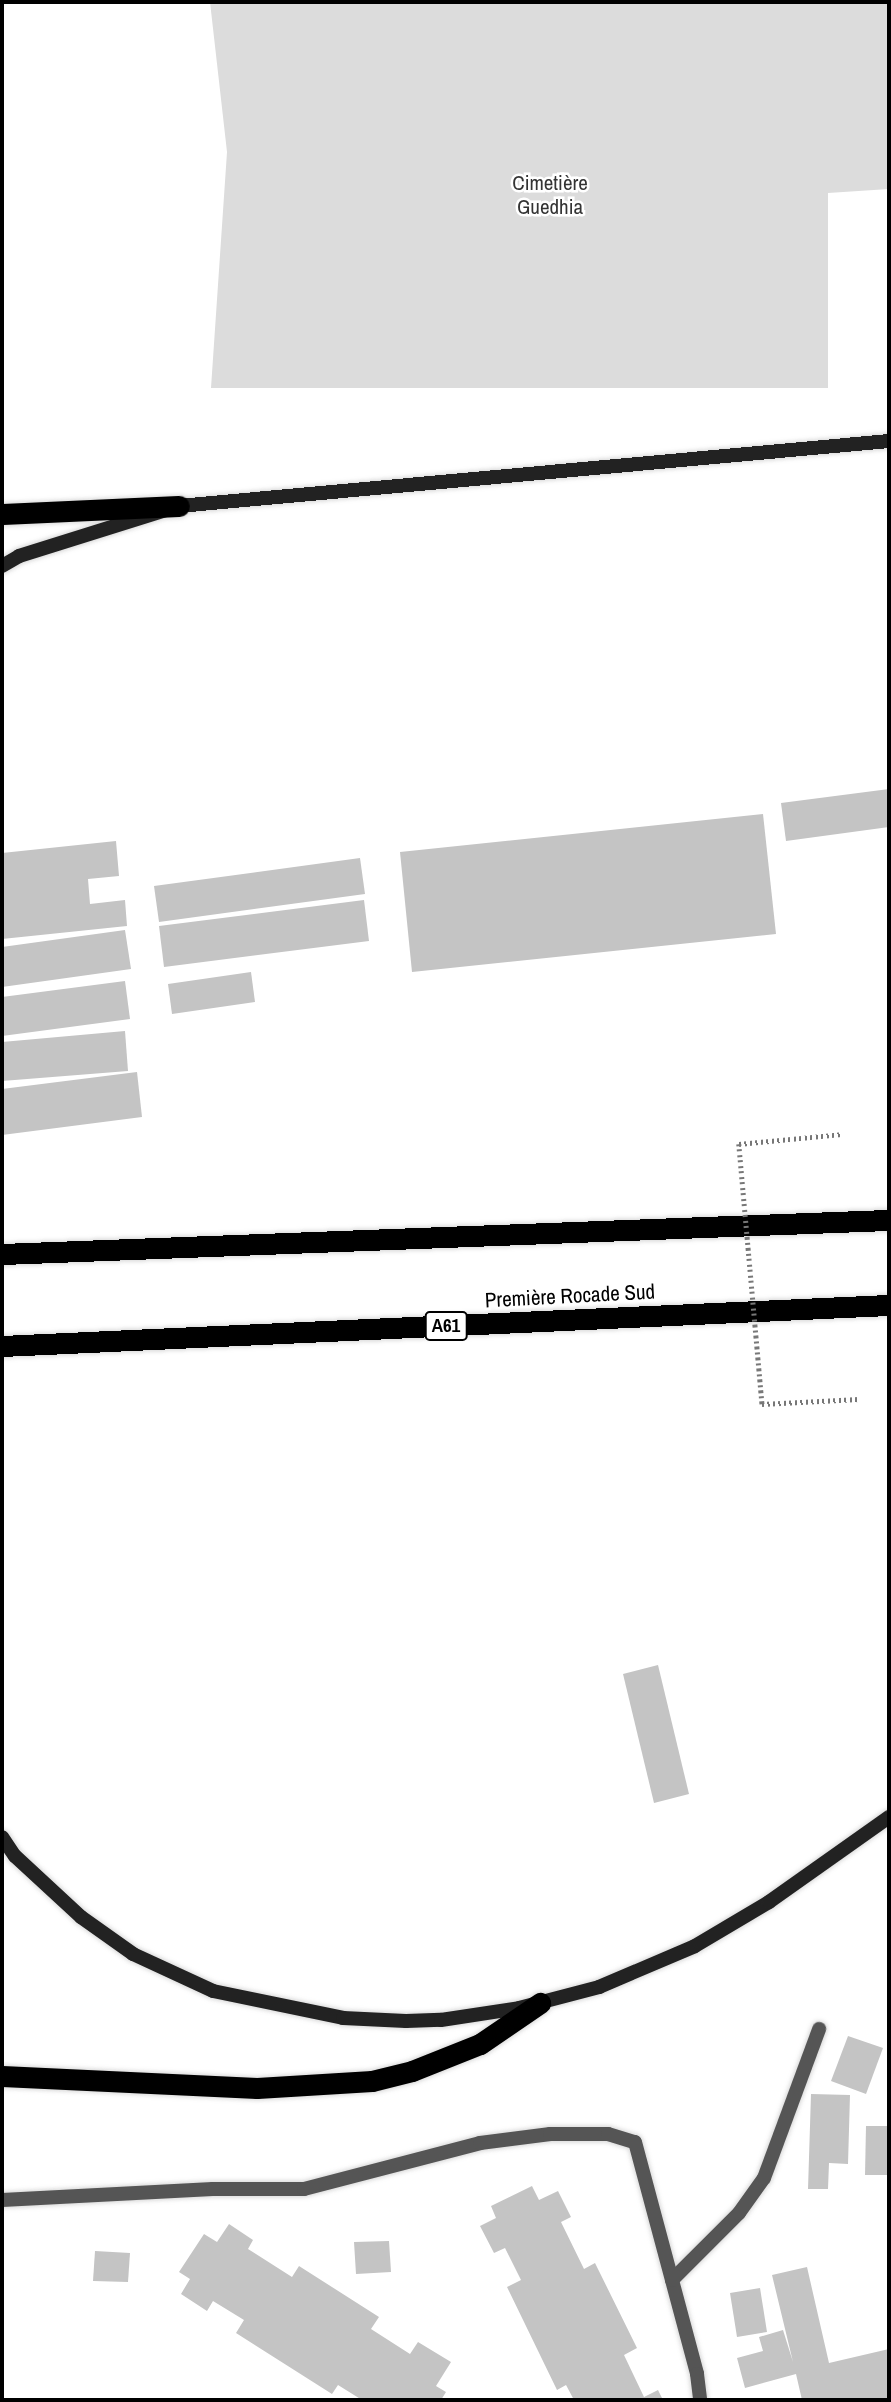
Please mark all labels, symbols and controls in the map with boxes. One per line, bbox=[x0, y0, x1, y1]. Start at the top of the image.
park label: Cimetière Guedhia bbox=[512, 170, 588, 220]
street label: Première Rocade Sud bbox=[484, 1279, 656, 1313]
road number: A61 bbox=[423, 1310, 469, 1342]

